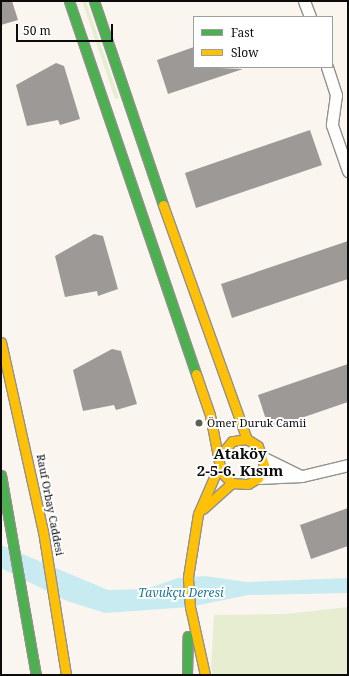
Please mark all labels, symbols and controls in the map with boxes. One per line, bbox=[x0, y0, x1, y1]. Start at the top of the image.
scale bar bbox=[18, 16, 115, 42]
legend bbox=[193, 16, 333, 68]
text: 50 m bbox=[23, 22, 51, 39]
text: Fast bbox=[231, 24, 254, 41]
text: Slow bbox=[231, 44, 259, 61]
place label: Ömer Duruk Camii bbox=[207, 416, 306, 430]
marker: Ömer Duruk Camii bbox=[194, 418, 204, 428]
district label: Ataköy 2-5-6. Kısım bbox=[197, 444, 283, 479]
street label: Rauf Orbay Caddesi bbox=[34, 453, 66, 557]
water label: Tavukçu Deresi bbox=[138, 586, 224, 600]

